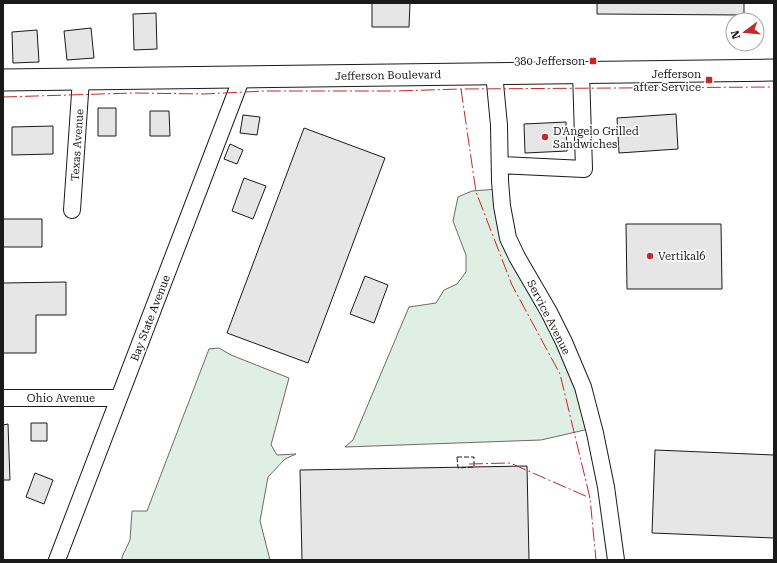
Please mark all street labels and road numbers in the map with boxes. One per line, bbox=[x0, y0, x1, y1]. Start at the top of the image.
street label: Jefferson Boulevard bbox=[335, 68, 441, 83]
street label: Texas Avenue bbox=[68, 109, 87, 182]
street label: Bay State Avenue bbox=[128, 273, 173, 363]
street label: Service Avenue bbox=[524, 278, 573, 357]
street label: Ohio Avenue bbox=[27, 392, 95, 405]

